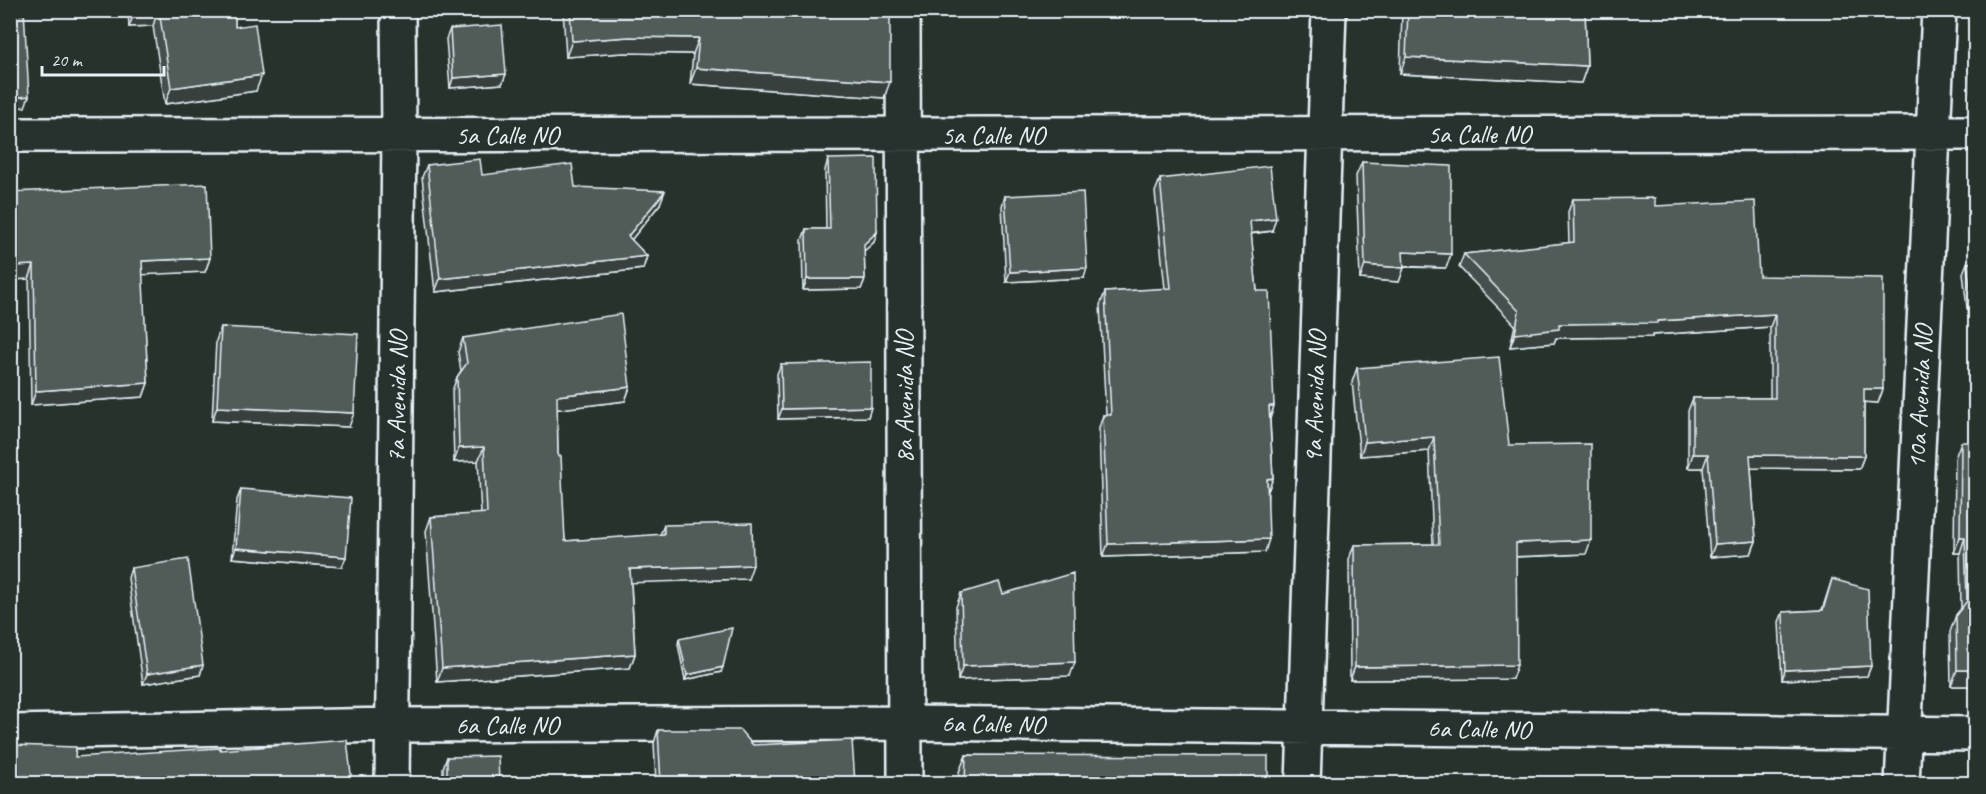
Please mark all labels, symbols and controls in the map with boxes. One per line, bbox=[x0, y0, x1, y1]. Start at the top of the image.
scale bar bbox=[42, 39, 164, 77]
text: 20 m bbox=[51, 49, 84, 71]
street label: 5a Calle NO bbox=[1427, 118, 1534, 151]
street label: 5a Calle NO bbox=[455, 119, 562, 152]
street label: 5a Calle NO bbox=[941, 119, 1048, 152]
street label: 10a Avenida NO bbox=[1900, 321, 1940, 470]
street label: 9a Avenida NO bbox=[1296, 327, 1334, 464]
street label: 7a Avenida NO bbox=[379, 328, 415, 463]
street label: 8a Avenida NO bbox=[888, 328, 921, 463]
street label: 6a Calle NO bbox=[941, 707, 1048, 741]
street label: 6a Calle NO bbox=[455, 709, 562, 742]
street label: 6a Calle NO bbox=[1427, 712, 1534, 746]

